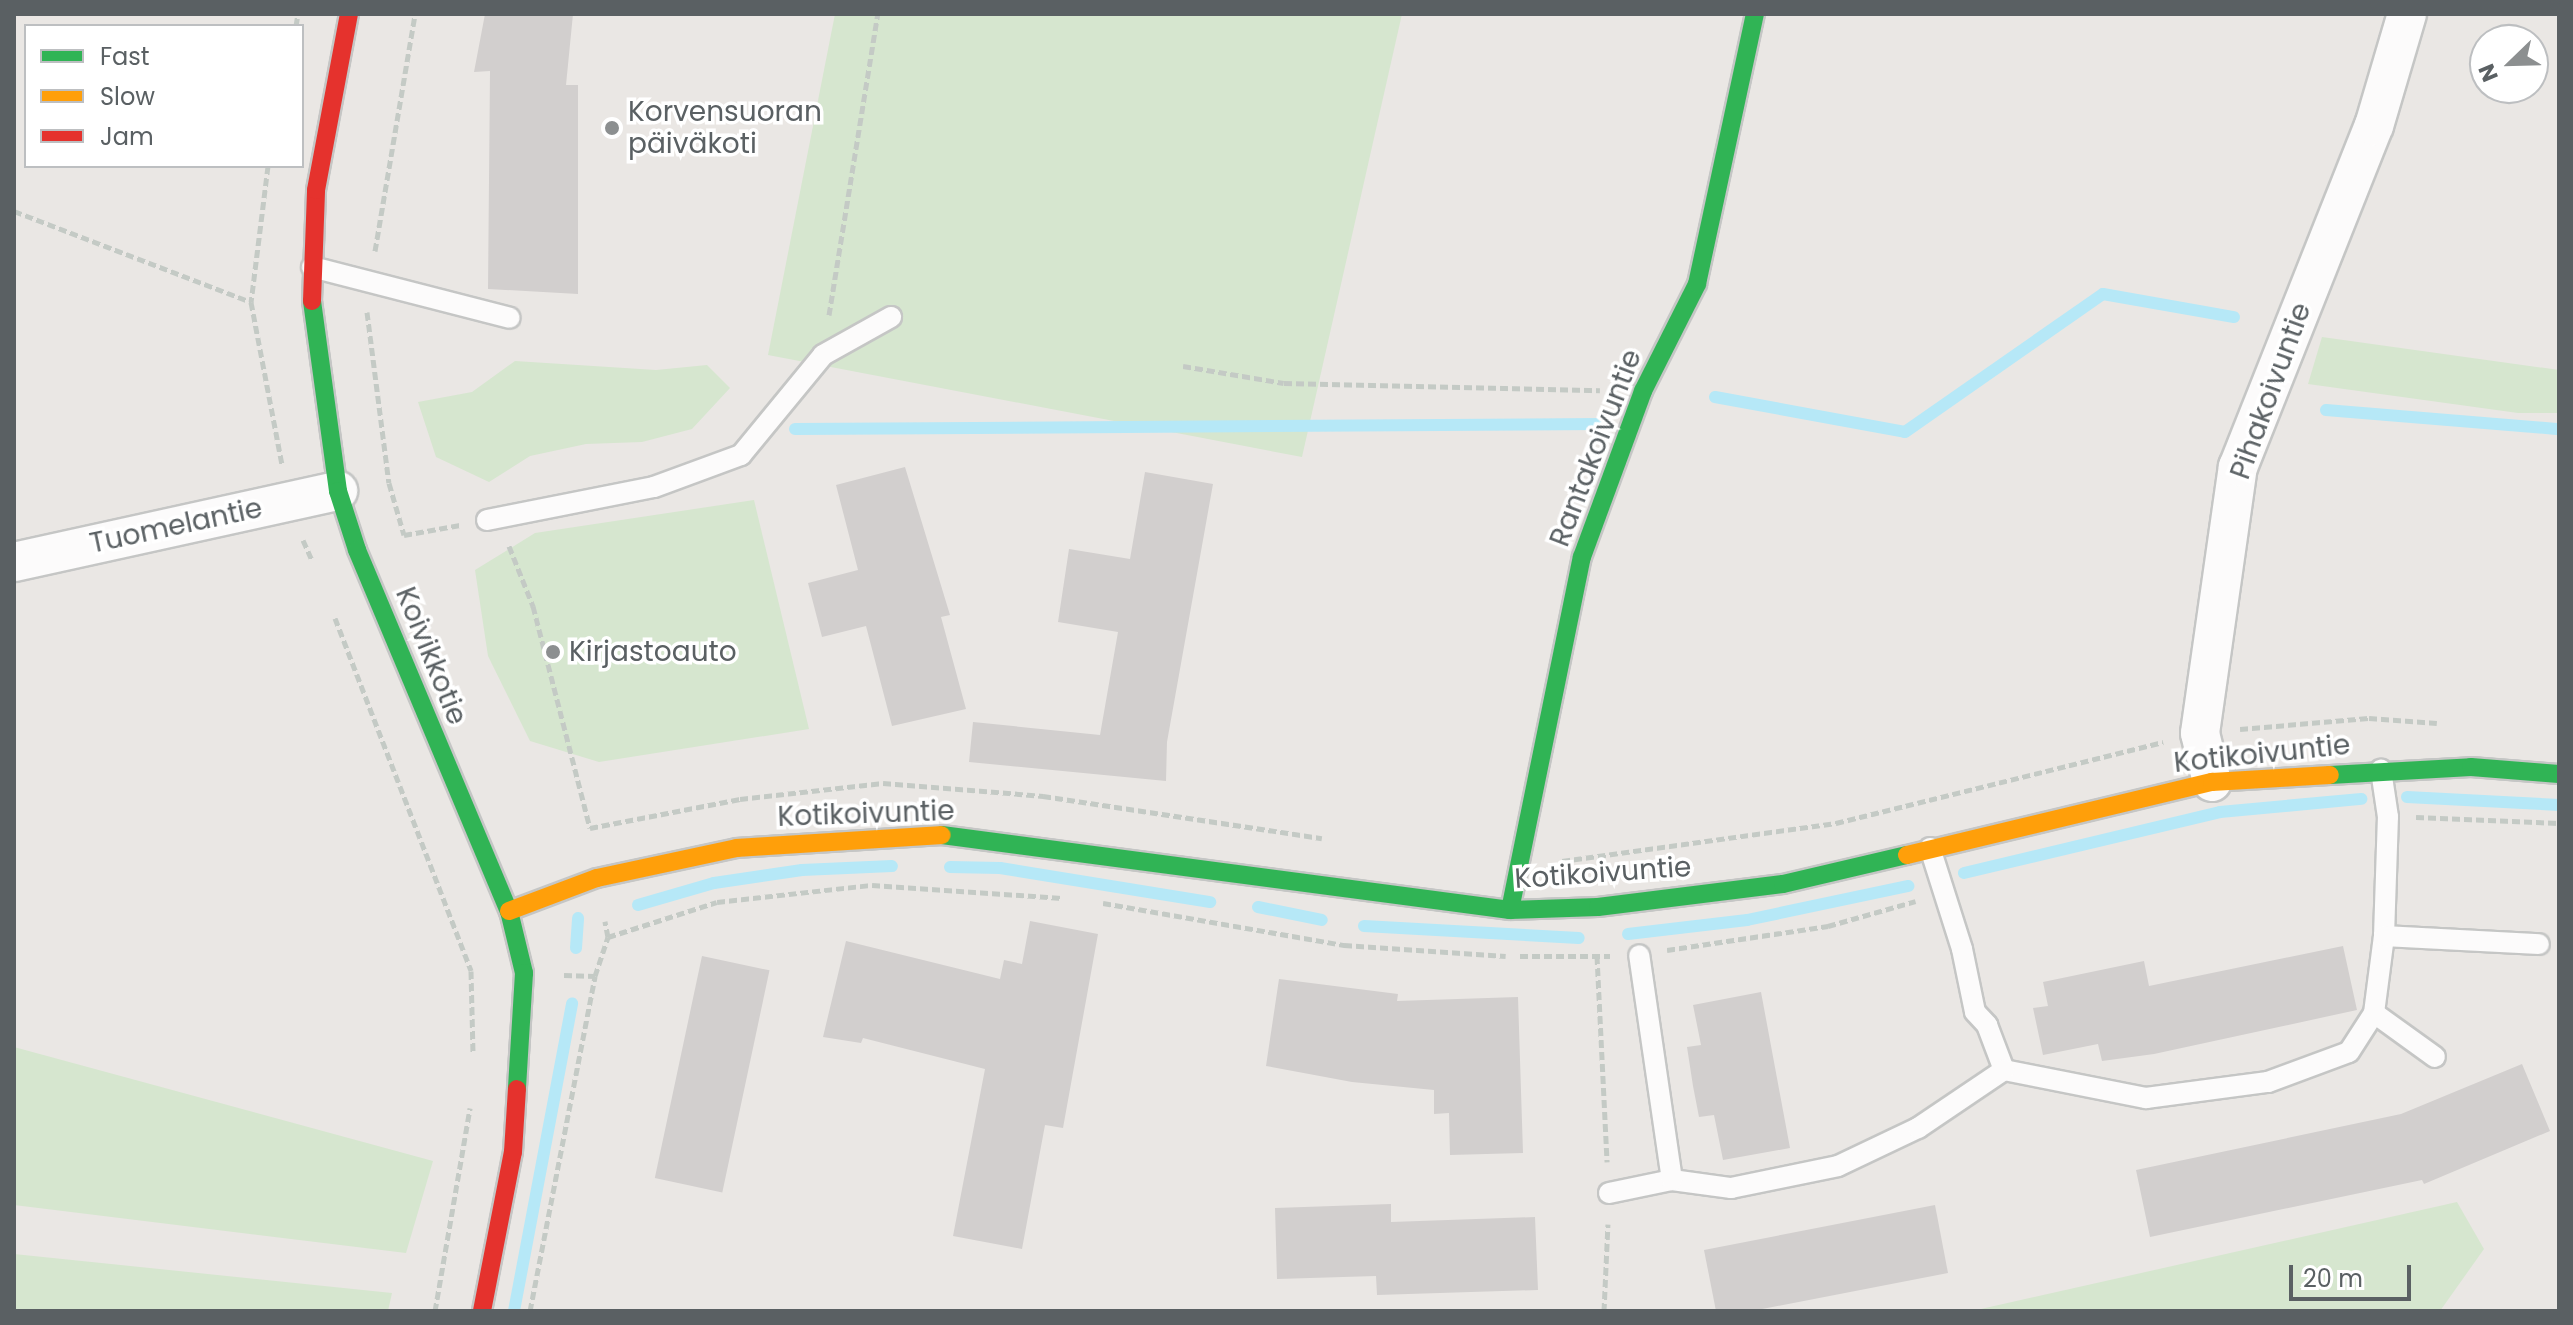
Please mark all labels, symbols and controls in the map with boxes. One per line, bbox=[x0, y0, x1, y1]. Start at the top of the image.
legend bbox=[24, 24, 304, 168]
north arrow bbox=[2469, 24, 2549, 104]
text: Fast bbox=[100, 40, 150, 73]
text: N bbox=[2471, 59, 2506, 86]
text: Slow bbox=[100, 80, 155, 113]
place label: Korvensuoran päiväkoti bbox=[628, 95, 822, 161]
marker: Korvensuoran päiväkoti bbox=[603, 119, 621, 137]
text: Jam bbox=[100, 120, 154, 153]
street label: Pihakoivuntie bbox=[2224, 298, 2318, 484]
street label: Rantakoivuntie bbox=[1543, 345, 1649, 551]
street label: Tuomelantie bbox=[87, 491, 265, 561]
street label: Koivikkotie bbox=[388, 582, 474, 730]
place label: Kirjastoauto bbox=[569, 635, 737, 669]
marker: Kirjastoauto bbox=[544, 643, 562, 661]
street label: Kotikoivuntie bbox=[2172, 728, 2352, 780]
street label: Kotikoivuntie bbox=[777, 794, 955, 834]
street label: Kotikoivuntie bbox=[1514, 850, 1692, 896]
scale bar bbox=[2293, 1249, 2415, 1299]
text: 20 m bbox=[2303, 1262, 2363, 1295]

